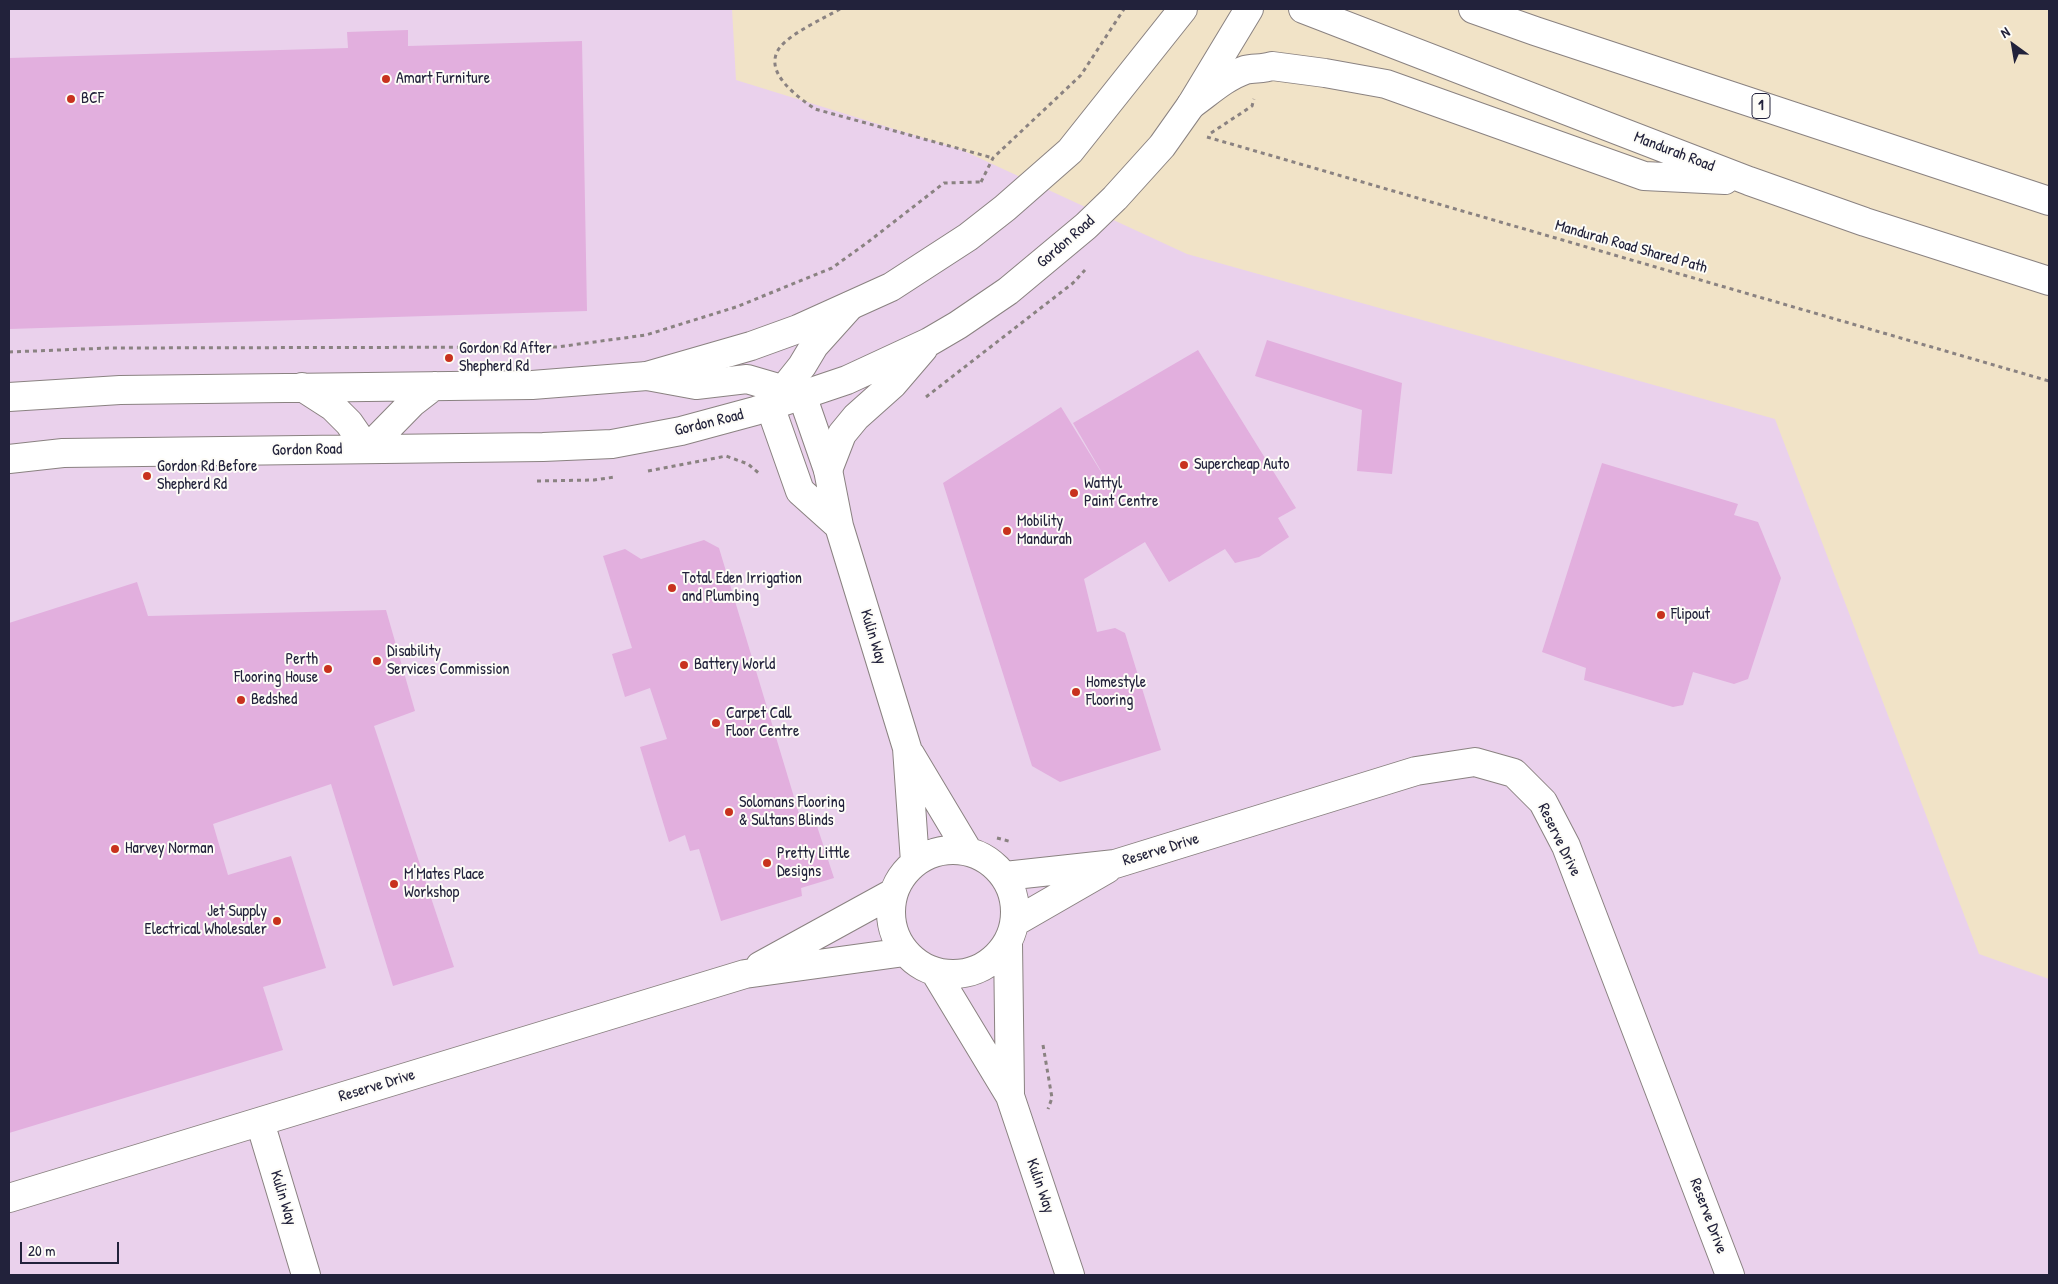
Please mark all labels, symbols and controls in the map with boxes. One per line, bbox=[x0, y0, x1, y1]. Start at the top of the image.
north arrow bbox=[1988, 20, 2038, 70]
text: N bbox=[1997, 22, 2013, 42]
place label: Amart Furniture bbox=[396, 69, 490, 89]
marker: Amart Furniture bbox=[380, 73, 392, 85]
place label: BCF bbox=[81, 89, 104, 109]
marker: BCF bbox=[65, 93, 77, 105]
road number: 1 bbox=[1752, 94, 1770, 118]
street label: Mandurah Road bbox=[1631, 128, 1717, 176]
street label: Gordon Road bbox=[1033, 212, 1099, 272]
street label: Mandurah Road Shared Path bbox=[1553, 216, 1709, 278]
place label: Gordon Rd After Shepherd Rd bbox=[459, 339, 552, 377]
marker: Gordon Rd After Shepherd Rd bbox=[443, 352, 455, 364]
street label: Gordon Road bbox=[673, 405, 745, 441]
street label: Gordon Road bbox=[272, 440, 342, 460]
place label: Supercheap Auto bbox=[1194, 455, 1289, 475]
place label: Gordon Rd Before Shepherd Rd bbox=[157, 457, 257, 495]
marker: Supercheap Auto bbox=[1178, 459, 1190, 471]
marker: Gordon Rd Before Shepherd Rd bbox=[141, 470, 153, 482]
place label: Wattyl Paint Centre bbox=[1084, 474, 1158, 512]
marker: Wattyl Paint Centre bbox=[1068, 487, 1080, 499]
place label: Mobility Mandurah bbox=[1017, 512, 1072, 550]
marker: Mobility Mandurah bbox=[1001, 525, 1013, 537]
place label: Total Eden Irrigation and Plumbing bbox=[682, 569, 802, 607]
marker: Total Eden Irrigation and Plumbing bbox=[666, 582, 678, 594]
place label: Flipout bbox=[1671, 605, 1710, 625]
street label: Kulin Way bbox=[856, 607, 890, 667]
marker: Flipout bbox=[1655, 609, 1667, 621]
place label: Disability Services Commission bbox=[387, 642, 509, 680]
place label: Perth Flooring House bbox=[234, 650, 318, 688]
marker: Disability Services Commission bbox=[371, 655, 383, 667]
place label: Battery World bbox=[694, 655, 775, 675]
marker: Battery World bbox=[678, 659, 690, 671]
marker: Perth Flooring House bbox=[322, 663, 334, 675]
place label: Homestyle Flooring bbox=[1086, 673, 1146, 711]
marker: Homestyle Flooring bbox=[1070, 686, 1082, 698]
place label: Bedshed bbox=[251, 690, 297, 710]
marker: Bedshed bbox=[235, 694, 247, 706]
place label: Carpet Call Floor Centre bbox=[726, 704, 799, 742]
marker: Carpet Call Floor Centre bbox=[710, 717, 722, 729]
place label: Solomans Flooring & Sultans Blinds bbox=[739, 793, 845, 831]
street label: Reserve Drive bbox=[1533, 800, 1585, 880]
marker: Solomans Flooring & Sultans Blinds bbox=[723, 806, 735, 818]
street label: Reserve Drive bbox=[1120, 829, 1202, 871]
place label: Harvey Norman bbox=[125, 839, 214, 859]
marker: Harvey Norman bbox=[109, 843, 121, 855]
place label: Pretty Little Designs bbox=[777, 844, 850, 882]
marker: Pretty Little Designs bbox=[761, 857, 773, 869]
place label: M'Mates Place Workshop bbox=[404, 865, 484, 903]
marker: M'Mates Place Workshop bbox=[388, 878, 400, 890]
place label: Jet Supply Electrical Wholesaler bbox=[145, 902, 267, 940]
marker: Jet Supply Electrical Wholesaler bbox=[271, 915, 283, 927]
street label: Reserve Drive bbox=[336, 1065, 418, 1107]
street label: Kulin Way bbox=[1022, 1156, 1058, 1216]
street label: Kulin Way bbox=[266, 1168, 300, 1228]
street label: Reserve Drive bbox=[1685, 1176, 1731, 1256]
scale bar bbox=[22, 1232, 121, 1264]
text: 20 m bbox=[28, 1240, 55, 1261]

